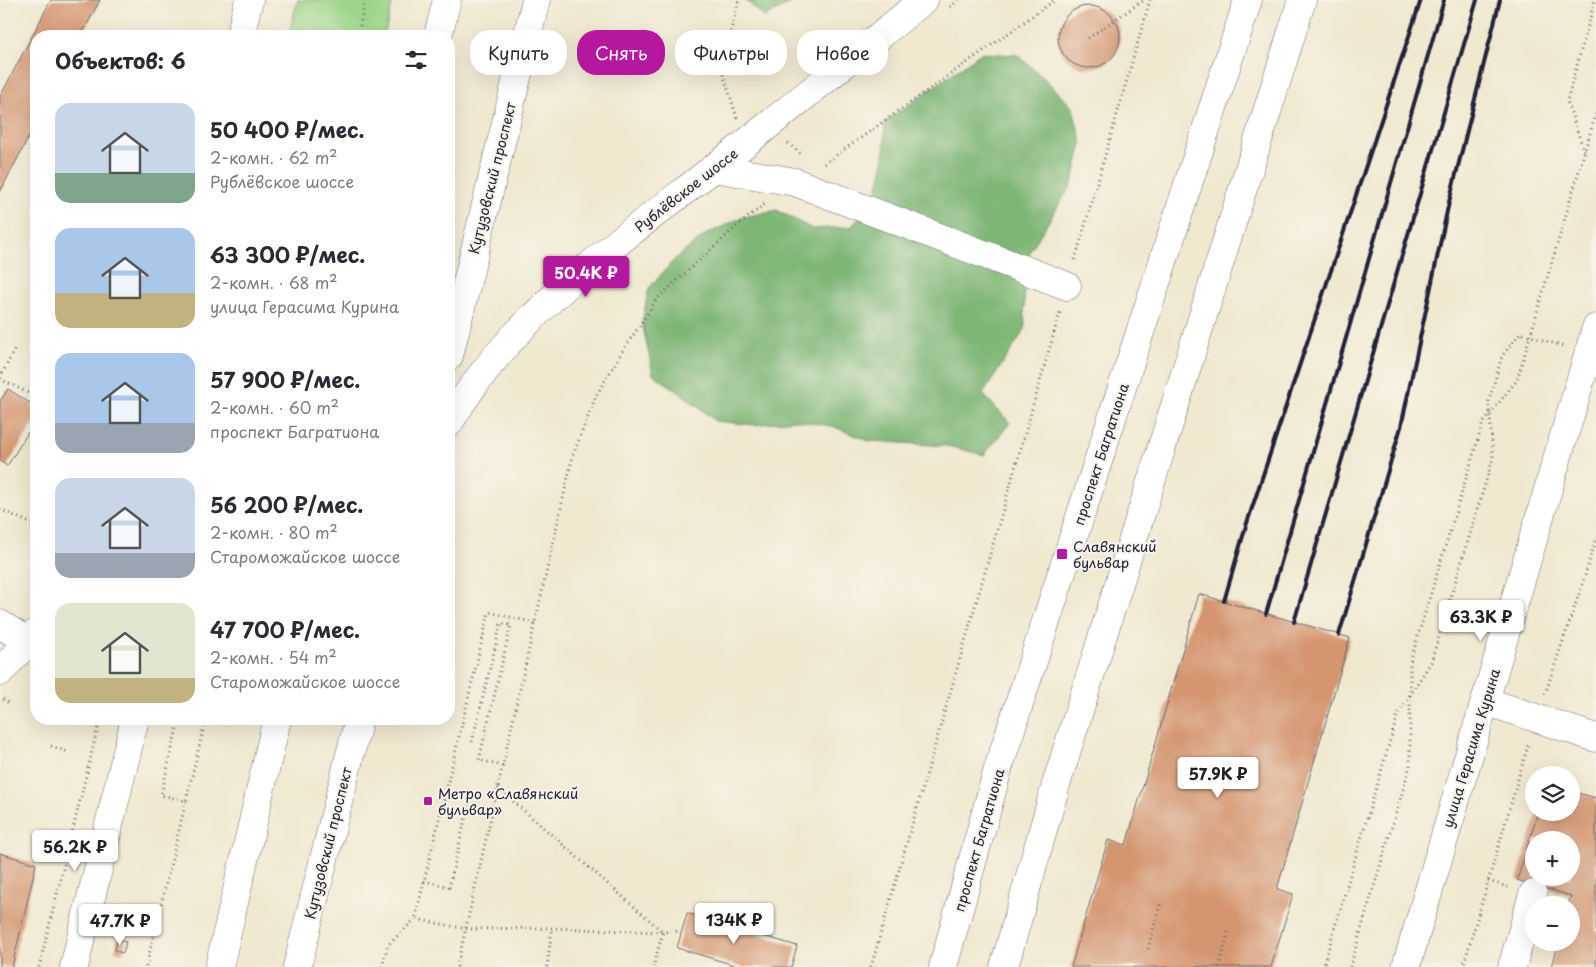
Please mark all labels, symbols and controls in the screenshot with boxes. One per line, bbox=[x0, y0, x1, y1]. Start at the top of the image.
chip: Купить bbox=[470, 30, 567, 75]
chip: Снять bbox=[577, 30, 665, 75]
chip: Фильтры bbox=[675, 30, 787, 75]
chip: Новое bbox=[797, 30, 888, 75]
text: Объектов: 6 bbox=[55, 44, 186, 76]
icon: filters bbox=[402, 46, 430, 74]
street label: Кутузовский проспект bbox=[463, 100, 521, 256]
text: 50 400 ₽/мес. bbox=[210, 113, 364, 145]
icon: home bbox=[95, 123, 155, 183]
street label: Рублёвское шоссе bbox=[630, 143, 742, 237]
text: 2-комн. · 62 m² bbox=[210, 145, 337, 169]
text: Рублёвское шоссе bbox=[210, 169, 354, 193]
text: 63 300 ₽/мес. bbox=[210, 238, 365, 270]
icon: home bbox=[95, 248, 155, 308]
pin: 50.4K ₽ bbox=[540, 256, 632, 298]
text: 50.4K ₽ bbox=[554, 260, 618, 284]
text: 2-комн. · 68 m² bbox=[210, 270, 337, 294]
text: улица Герасима Курина bbox=[210, 294, 399, 318]
text: 57 900 ₽/мес. bbox=[210, 363, 360, 395]
icon: home bbox=[95, 373, 155, 433]
street label: проспект Багратиона bbox=[1068, 380, 1134, 528]
text: 2-комн. · 60 m² bbox=[210, 395, 339, 419]
text: проспект Багратиона bbox=[210, 419, 379, 443]
text: 56 200 ₽/мес. bbox=[210, 488, 363, 520]
icon: home bbox=[95, 498, 155, 558]
text: 2-комн. · 80 m² bbox=[210, 520, 338, 544]
place label: Славянский бульвар bbox=[1073, 536, 1157, 573]
text: Староможайское шоссе bbox=[210, 544, 400, 568]
marker: Славянский бульвар bbox=[1055, 547, 1069, 561]
pin: 63.3K ₽ bbox=[1435, 600, 1527, 642]
text: 63.3K ₽ bbox=[1450, 604, 1512, 628]
text: 47 700 ₽/мес. bbox=[210, 613, 360, 645]
icon: home bbox=[95, 623, 155, 683]
text: 2-комн. · 54 m² bbox=[210, 645, 337, 669]
street label: улица Герасима Курина bbox=[1437, 666, 1505, 830]
text: Староможайское шоссе bbox=[210, 669, 400, 693]
pin: 57.9K ₽ bbox=[1172, 756, 1264, 799]
text: 57.9K ₽ bbox=[1188, 761, 1248, 785]
street label: Кутузовский проспект bbox=[299, 765, 357, 921]
street label: проспект Багратиона bbox=[948, 766, 1010, 914]
map controls bbox=[1525, 766, 1580, 951]
button: layers bbox=[1525, 766, 1580, 821]
place label: Метро «Славянский бульвар» bbox=[438, 783, 578, 820]
marker: Метро «Славянский бульвар» bbox=[422, 795, 434, 807]
pin: 56.2K ₽ bbox=[29, 830, 121, 872]
button: + bbox=[1525, 831, 1580, 886]
text: 56.2K ₽ bbox=[43, 834, 107, 858]
button: − bbox=[1525, 896, 1580, 951]
pin: 134K ₽ bbox=[693, 902, 775, 945]
pin: 47.7K ₽ bbox=[74, 904, 166, 946]
text: 134K ₽ bbox=[706, 907, 762, 931]
text: 47.7K ₽ bbox=[90, 908, 150, 932]

